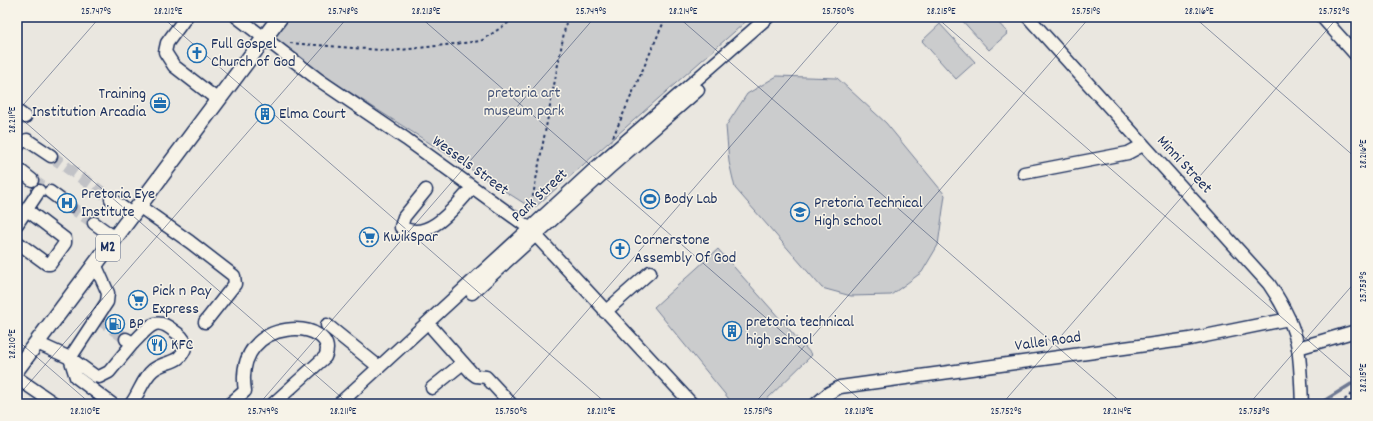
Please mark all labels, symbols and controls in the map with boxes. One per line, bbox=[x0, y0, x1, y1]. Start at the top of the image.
text: 25.747°S bbox=[81, 5, 111, 19]
text: 28.212°E bbox=[154, 5, 183, 19]
text: 25.748°S bbox=[328, 5, 358, 19]
text: 28.213°E bbox=[412, 5, 441, 19]
text: 25.749°S bbox=[576, 5, 606, 19]
text: 28.214°E bbox=[669, 5, 698, 19]
text: 25.750°S bbox=[822, 5, 854, 19]
text: 28.215°E bbox=[927, 5, 956, 19]
text: 25.751°S bbox=[1072, 5, 1100, 19]
text: 28.216°E bbox=[1184, 5, 1214, 19]
text: 25.752°S bbox=[1318, 5, 1350, 19]
place label: Full Gospel Church of God bbox=[211, 33, 296, 74]
church icon: Full Gospel Church of God bbox=[186, 42, 208, 64]
park label: pretoria art museum park bbox=[484, 82, 564, 123]
place label: Training Institution Arcadia bbox=[32, 83, 146, 124]
office icon: Training Institution Arcadia bbox=[149, 92, 171, 114]
building icon: Elma Court bbox=[254, 103, 276, 125]
place label: Elma Court bbox=[279, 103, 346, 126]
text: 28.211°E bbox=[6, 106, 20, 133]
street label: Wessels Street bbox=[427, 130, 513, 202]
street label: Minni Street bbox=[1151, 131, 1217, 199]
text: 28.216°E bbox=[1357, 139, 1371, 169]
street label: Park Street bbox=[507, 164, 573, 228]
place label: Pretoria Eye Institute bbox=[81, 183, 155, 224]
sports icon: Body Lab bbox=[639, 188, 661, 210]
place label: Body Lab bbox=[664, 188, 717, 211]
hospital icon: Pretoria Eye Institute bbox=[56, 192, 78, 214]
place label: Pretoria Technical High school bbox=[814, 192, 923, 233]
school or university icon: Pretoria Technical High school bbox=[789, 201, 811, 223]
supermarket icon: KwikSpar bbox=[358, 226, 380, 248]
place label: KwikSpar bbox=[383, 226, 438, 249]
place label: Cornerstone Assembly Of God bbox=[634, 229, 736, 270]
road number: M2 bbox=[96, 235, 120, 261]
church icon: Cornerstone Assembly Of God bbox=[609, 238, 631, 260]
text: 25.753°S bbox=[1357, 271, 1371, 303]
place label: Pick n Pay Express bbox=[152, 280, 212, 321]
supermarket icon: Pick n Pay Express bbox=[127, 289, 149, 311]
place label: pretoria technical high school bbox=[746, 311, 854, 352]
fuel station icon: BP bbox=[104, 313, 126, 335]
place label: BP bbox=[129, 313, 144, 336]
building icon: pretoria technical high school bbox=[721, 320, 743, 342]
street label: Vallei Road bbox=[1014, 326, 1082, 358]
text: 28.210°E bbox=[6, 329, 20, 359]
restaurant icon: KFC bbox=[146, 334, 168, 356]
place label: KFC bbox=[171, 334, 194, 357]
text: 28.215°E bbox=[1357, 363, 1371, 392]
text: 28.210°E bbox=[70, 405, 100, 419]
text: 25.749°S bbox=[248, 405, 278, 419]
text: 28.211°E bbox=[330, 405, 357, 419]
text: 25.750°S bbox=[495, 405, 527, 419]
text: 28.212°E bbox=[587, 405, 616, 419]
text: 25.751°S bbox=[744, 405, 772, 419]
text: 28.213°E bbox=[845, 405, 874, 419]
text: 25.752°S bbox=[990, 405, 1022, 419]
text: 28.214°E bbox=[1103, 405, 1132, 419]
text: 25.753°S bbox=[1238, 405, 1270, 419]

